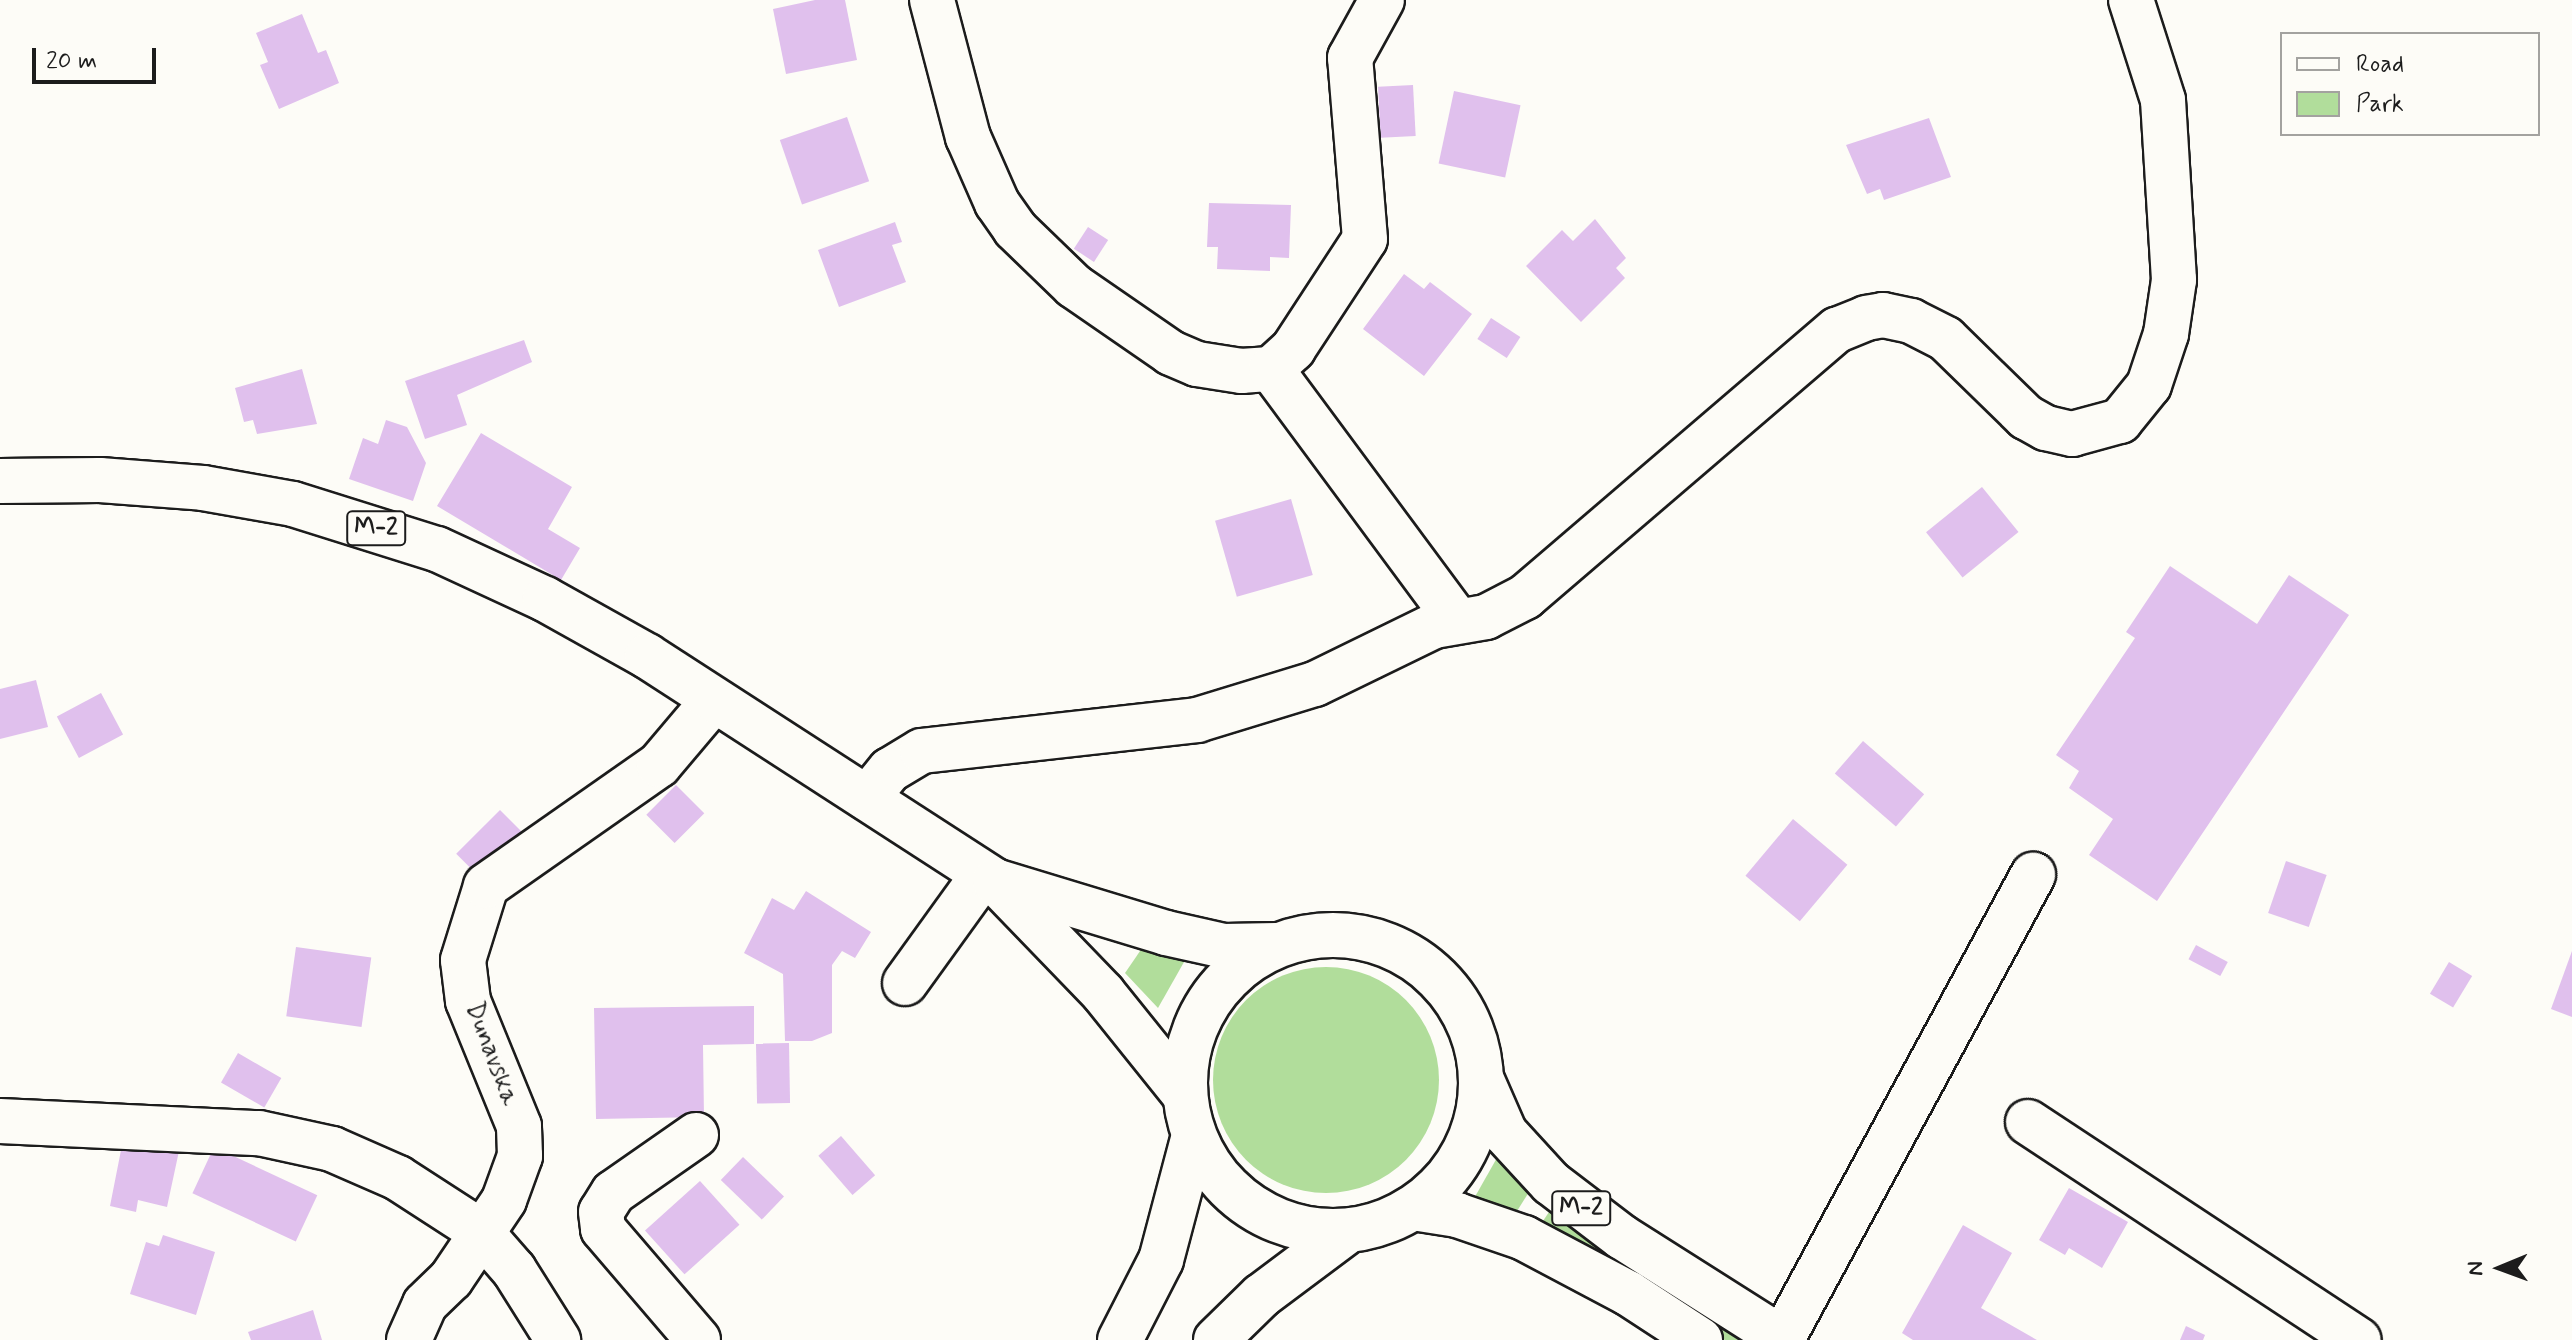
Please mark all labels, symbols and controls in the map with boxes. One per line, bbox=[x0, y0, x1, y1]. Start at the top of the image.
scale bar bbox=[36, 32, 160, 82]
legend bbox=[2280, 32, 2540, 136]
text: 20 m bbox=[46, 46, 97, 77]
text: Road bbox=[2356, 49, 2404, 80]
text: Park bbox=[2356, 89, 2404, 120]
road number: M-2 bbox=[346, 508, 406, 548]
street label: Dunavska bbox=[457, 998, 525, 1110]
road number: M-2 bbox=[1551, 1188, 1611, 1228]
north arrow bbox=[2460, 1228, 2540, 1308]
text: N bbox=[2462, 1261, 2490, 1276]

